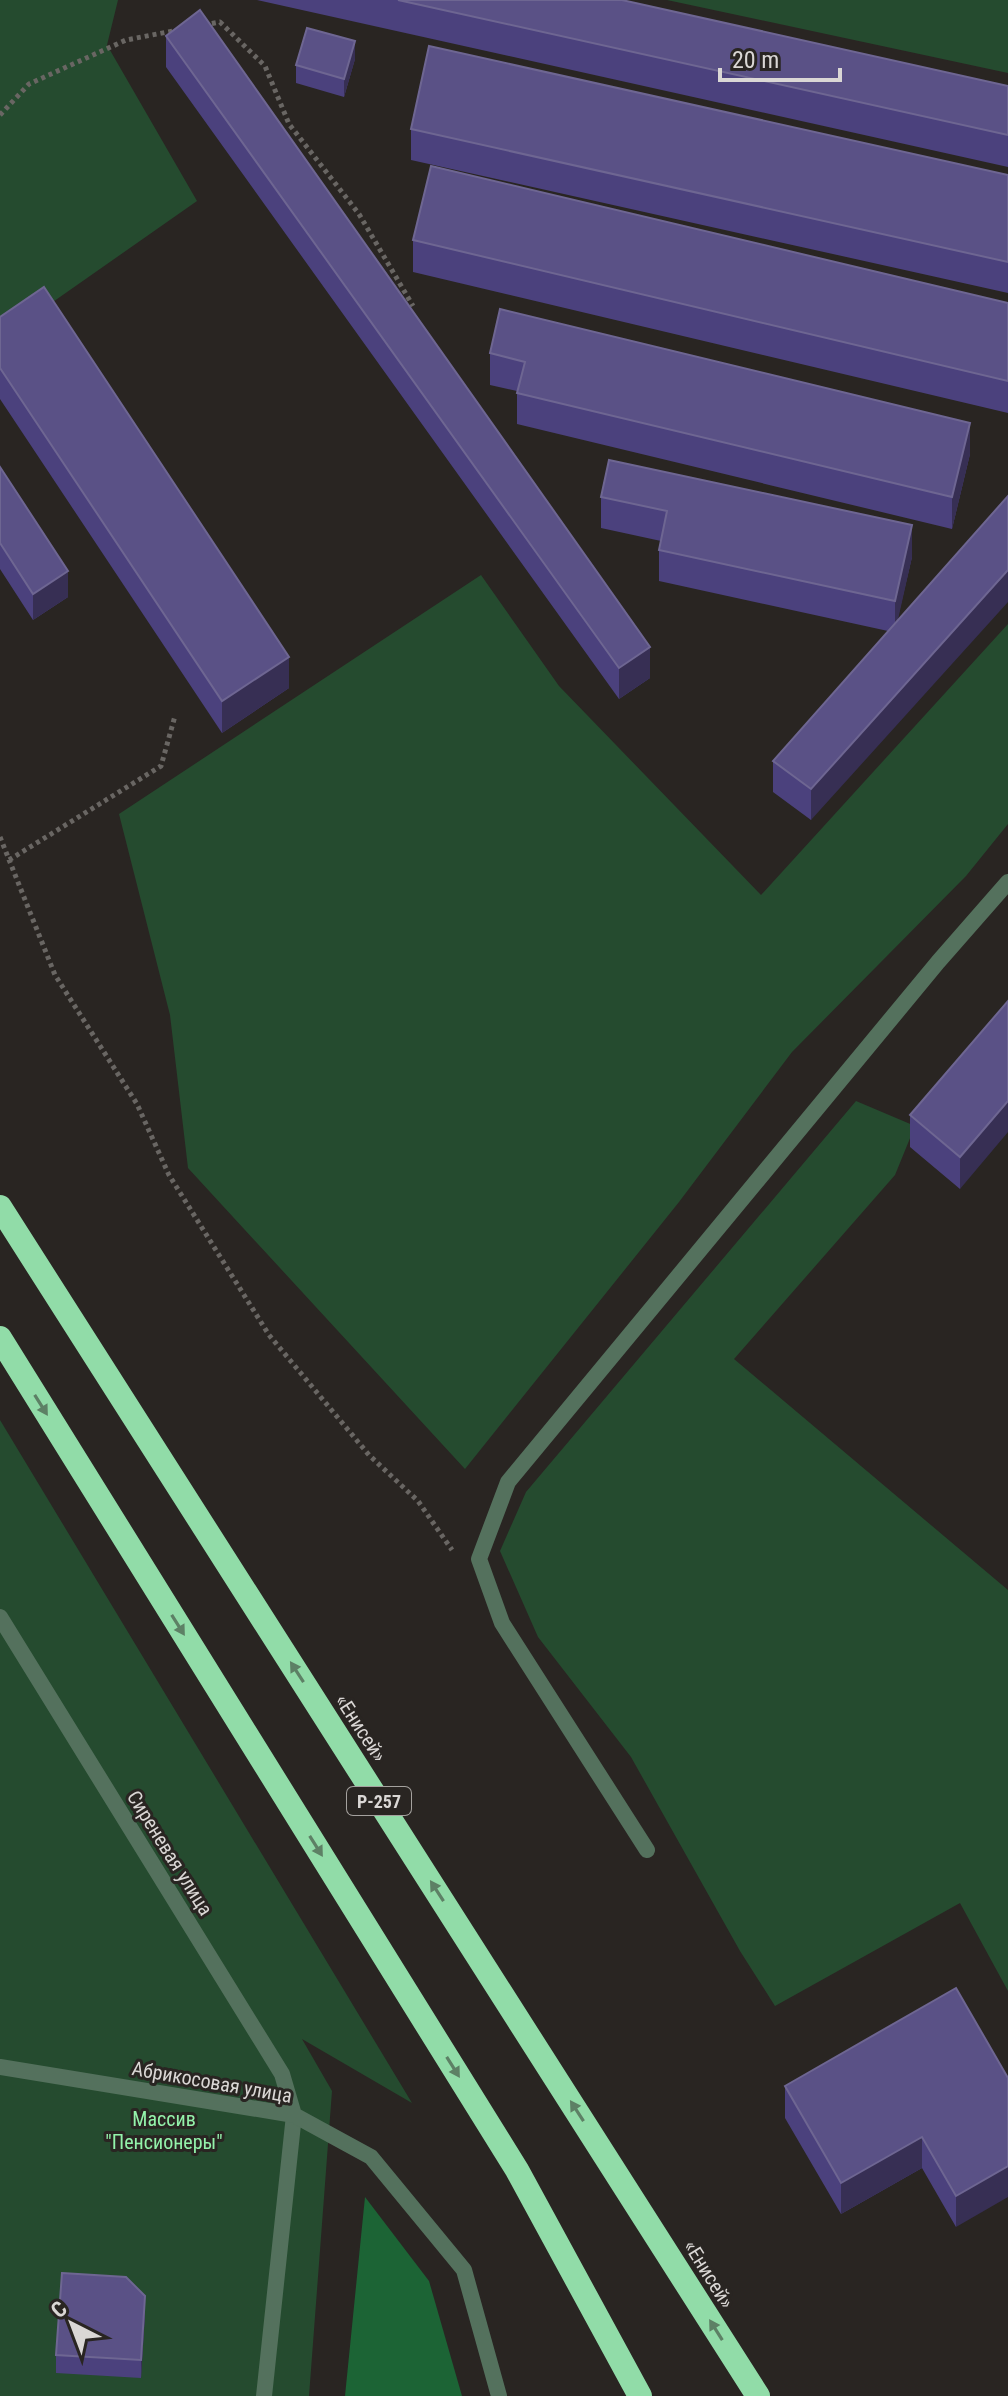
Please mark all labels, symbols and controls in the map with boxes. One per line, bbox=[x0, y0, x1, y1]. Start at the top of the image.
scale bar bbox=[720, 32, 840, 82]
text: 20 m bbox=[732, 46, 779, 74]
one-way arrow bbox=[34, 1394, 49, 1415]
one-way arrow bbox=[171, 1614, 185, 1636]
one-way arrow bbox=[290, 1661, 304, 1683]
street label: «Енисей» bbox=[330, 1690, 392, 1766]
street label: Сиреневая улица bbox=[122, 1786, 218, 1920]
road number: Р-257 bbox=[347, 1787, 411, 1815]
one-way arrow bbox=[308, 1835, 322, 1857]
one-way arrow bbox=[429, 1881, 444, 1902]
street label: Абрикосовая улица bbox=[130, 2056, 294, 2108]
one-way arrow bbox=[446, 2056, 460, 2078]
one-way arrow bbox=[569, 2100, 584, 2121]
park label: Массив "Пенсионеры" bbox=[105, 2107, 223, 2154]
street label: «Енисей» bbox=[679, 2235, 739, 2313]
north arrow bbox=[32, 2284, 112, 2364]
text: С bbox=[46, 2296, 72, 2323]
one-way arrow bbox=[709, 2319, 723, 2341]

